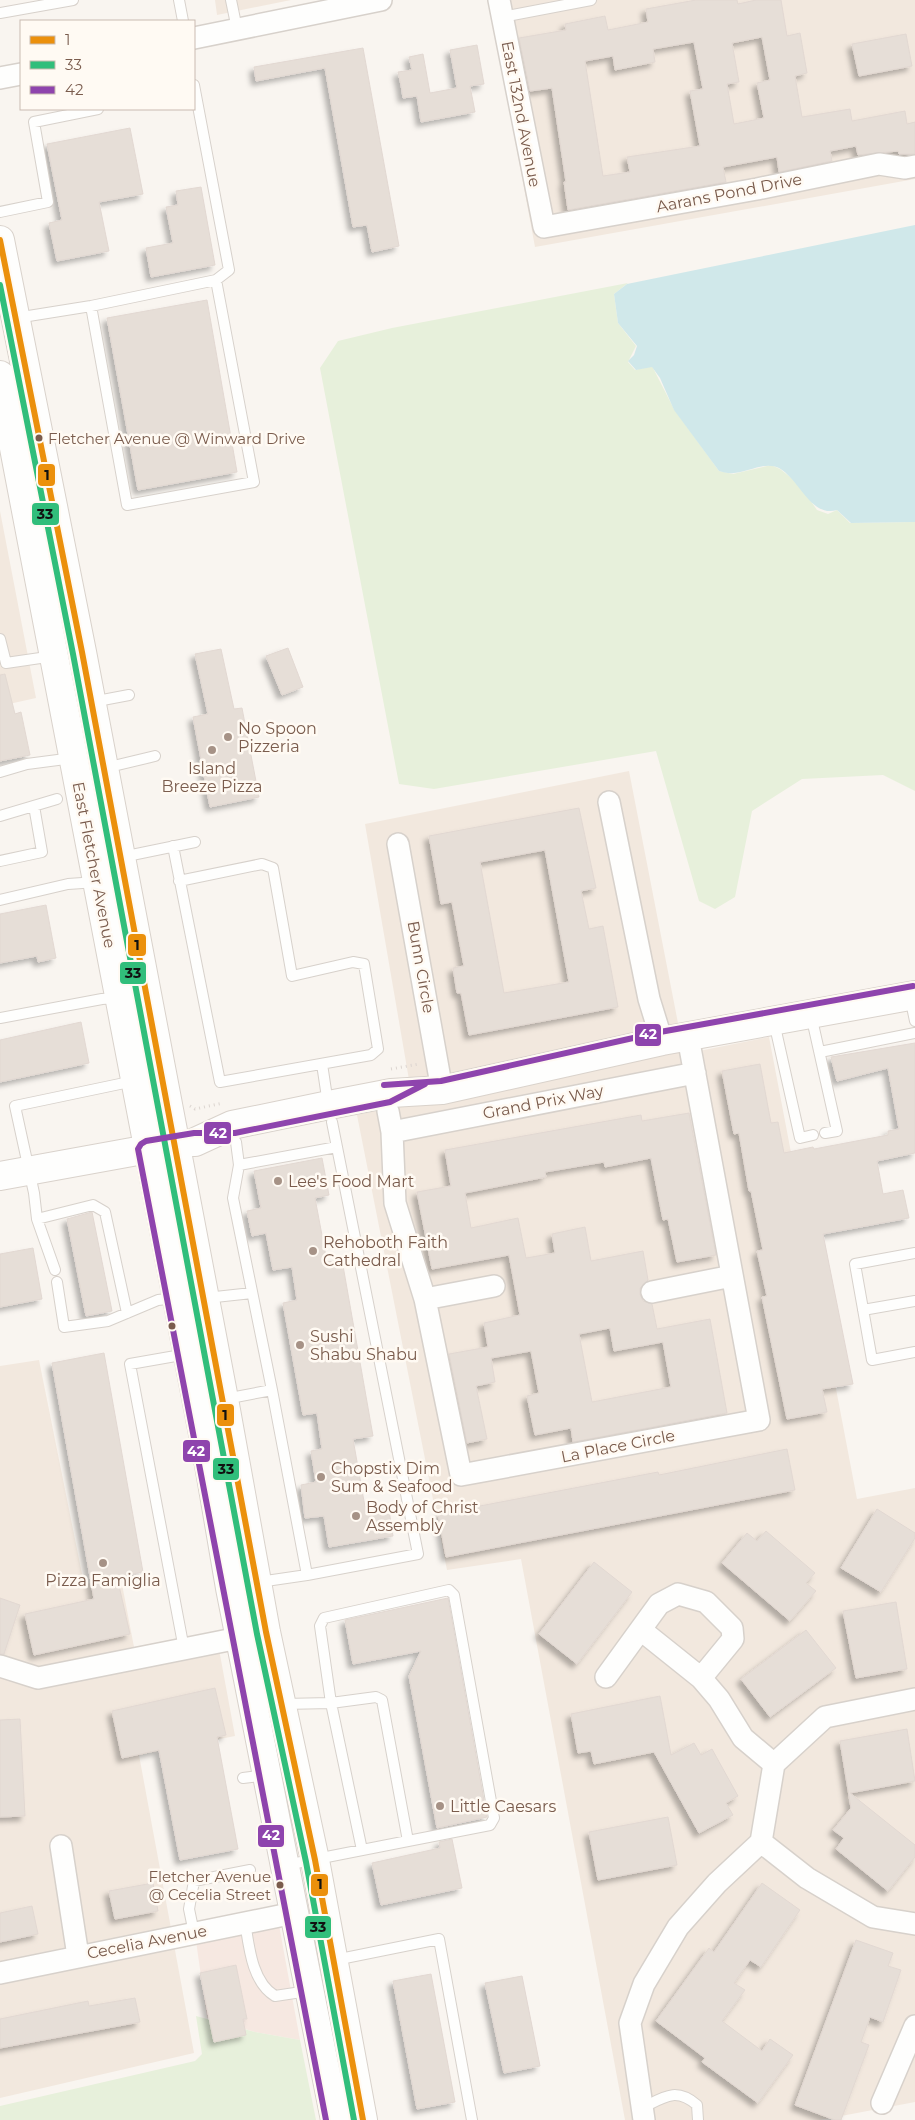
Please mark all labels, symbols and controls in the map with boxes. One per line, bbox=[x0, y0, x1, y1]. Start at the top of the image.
legend bbox=[20, 20, 195, 110]
text: 1 bbox=[65, 30, 70, 49]
street label: East 132nd Avenue bbox=[498, 39, 544, 189]
text: 33 bbox=[65, 55, 82, 74]
text: 42 bbox=[65, 80, 83, 99]
street label: Aarans Pond Drive bbox=[655, 170, 803, 216]
place label: Fletcher Avenue @ Winward Drive bbox=[48, 429, 305, 448]
marker: Fletcher Avenue @ Winward Drive bbox=[34, 433, 44, 443]
line badge: 1 bbox=[37, 463, 56, 487]
text: 1 bbox=[44, 466, 50, 484]
line badge: 33 bbox=[31, 502, 60, 526]
text: 33 bbox=[36, 505, 53, 523]
place label: No Spoon Pizzeria bbox=[238, 719, 317, 756]
marker: No Spoon Pizzeria bbox=[222, 731, 234, 743]
marker: Island Breeze Pizza bbox=[206, 744, 218, 756]
place label: Island Breeze Pizza bbox=[162, 759, 263, 796]
street label: East Fletcher Avenue bbox=[69, 780, 119, 950]
street label: Bunn Circle bbox=[404, 919, 438, 1015]
line badge: 1 bbox=[127, 933, 147, 957]
text: 1 bbox=[134, 936, 140, 954]
line badge: 33 bbox=[119, 961, 147, 985]
text: 33 bbox=[124, 964, 141, 982]
line badge: 42 bbox=[634, 1023, 662, 1047]
text: 42 bbox=[639, 1025, 657, 1043]
street label: Grand Prix Way bbox=[481, 1081, 605, 1123]
line badge: 42 bbox=[203, 1121, 232, 1145]
text: 42 bbox=[209, 1124, 227, 1142]
place label: Lee's Food Mart bbox=[288, 1172, 415, 1191]
marker: Lee's Food Mart bbox=[272, 1175, 284, 1187]
place label: Rehoboth Faith Cathedral bbox=[323, 1233, 448, 1270]
marker: Rehoboth Faith Cathedral bbox=[307, 1245, 319, 1257]
unlabelled marker bbox=[167, 1321, 177, 1331]
place label: Sushi Shabu Shabu bbox=[310, 1327, 418, 1364]
marker: Sushi Shabu Shabu bbox=[294, 1339, 306, 1351]
line badge: 1 bbox=[216, 1403, 235, 1427]
text: 1 bbox=[222, 1406, 228, 1424]
street label: La Place Circle bbox=[559, 1426, 677, 1466]
line badge: 42 bbox=[182, 1439, 211, 1463]
text: 42 bbox=[187, 1442, 205, 1460]
line badge: 33 bbox=[212, 1457, 240, 1481]
place label: Chopstix Dim Sum & Seafood bbox=[331, 1459, 453, 1496]
text: 33 bbox=[217, 1460, 234, 1478]
marker: Chopstix Dim Sum & Seafood bbox=[315, 1471, 327, 1483]
place label: Body of Christ Assembly bbox=[366, 1498, 479, 1535]
marker: Body of Christ Assembly bbox=[350, 1510, 362, 1522]
marker: Pizza Famiglia bbox=[97, 1557, 109, 1569]
place label: Pizza Famiglia bbox=[45, 1571, 161, 1590]
place label: Little Caesars bbox=[450, 1797, 556, 1816]
marker: Little Caesars bbox=[434, 1800, 446, 1812]
line badge: 42 bbox=[257, 1824, 285, 1848]
text: 42 bbox=[262, 1826, 280, 1844]
place label: Fletcher Avenue @ Cecelia Street bbox=[149, 1867, 271, 1904]
line badge: 1 bbox=[310, 1873, 329, 1897]
text: 1 bbox=[317, 1875, 323, 1893]
marker: Fletcher Avenue @ Cecelia Street bbox=[275, 1880, 285, 1890]
line badge: 33 bbox=[304, 1915, 332, 1939]
text: 33 bbox=[309, 1918, 326, 1936]
street label: Cecelia Avenue bbox=[85, 1921, 209, 1963]

